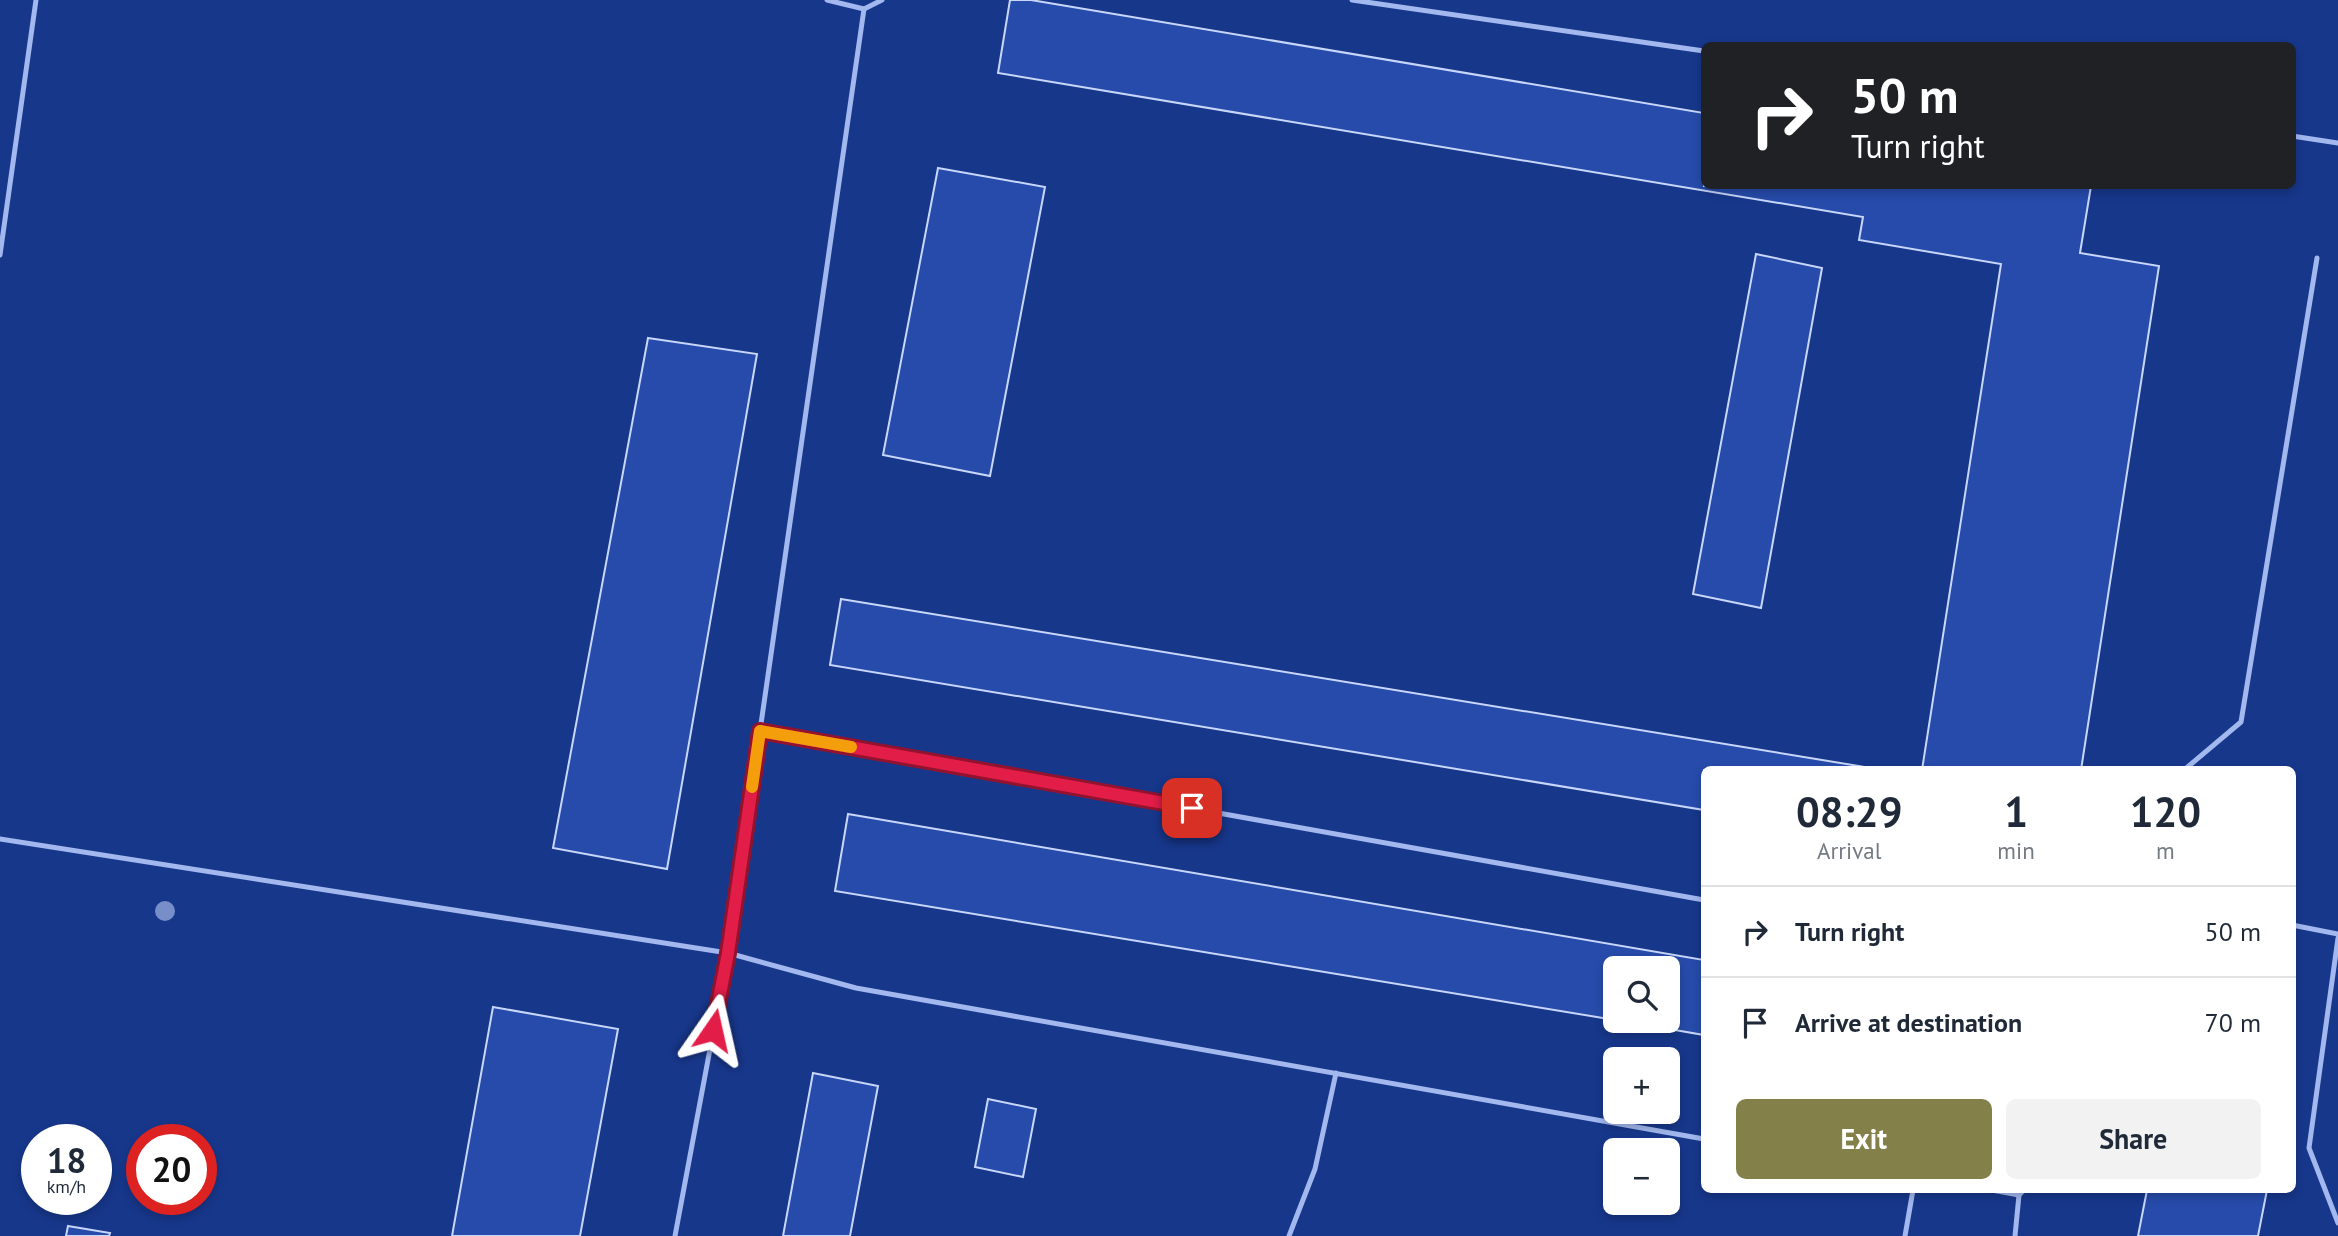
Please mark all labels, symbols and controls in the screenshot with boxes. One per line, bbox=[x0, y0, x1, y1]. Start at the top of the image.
text: 50 m bbox=[1851, 63, 1958, 127]
icon: right bbox=[1736, 70, 1827, 161]
text: Turn right bbox=[1851, 125, 1985, 167]
pin bbox=[1162, 778, 1222, 838]
text: 08:29 bbox=[1796, 784, 1902, 839]
text: 1 bbox=[2004, 784, 2028, 839]
text: 120 bbox=[2130, 784, 2201, 839]
icon: arrive bbox=[1173, 789, 1211, 827]
text: Arrival bbox=[1817, 836, 1881, 865]
text: min bbox=[1997, 836, 2035, 865]
text: m bbox=[2156, 836, 2175, 865]
icon: right bbox=[1736, 913, 1774, 951]
text: Turn right bbox=[1795, 915, 1904, 948]
text: 50 m bbox=[2205, 915, 2261, 948]
map controls bbox=[1603, 956, 1680, 1215]
button: search bbox=[1603, 956, 1680, 1033]
position arrow bbox=[676, 993, 750, 1067]
icon: arrive bbox=[1736, 1004, 1774, 1042]
text: Arrive at destination bbox=[1795, 1006, 2022, 1039]
text: 70 m bbox=[2205, 1006, 2261, 1039]
button: + bbox=[1603, 1047, 1680, 1124]
button: Exit bbox=[1736, 1099, 1992, 1179]
button: Share bbox=[2006, 1099, 2261, 1179]
speed limit sign: 20 bbox=[126, 1124, 217, 1215]
text: 18 bbox=[47, 1137, 86, 1183]
button: − bbox=[1603, 1138, 1680, 1215]
text: km/h bbox=[47, 1175, 86, 1198]

